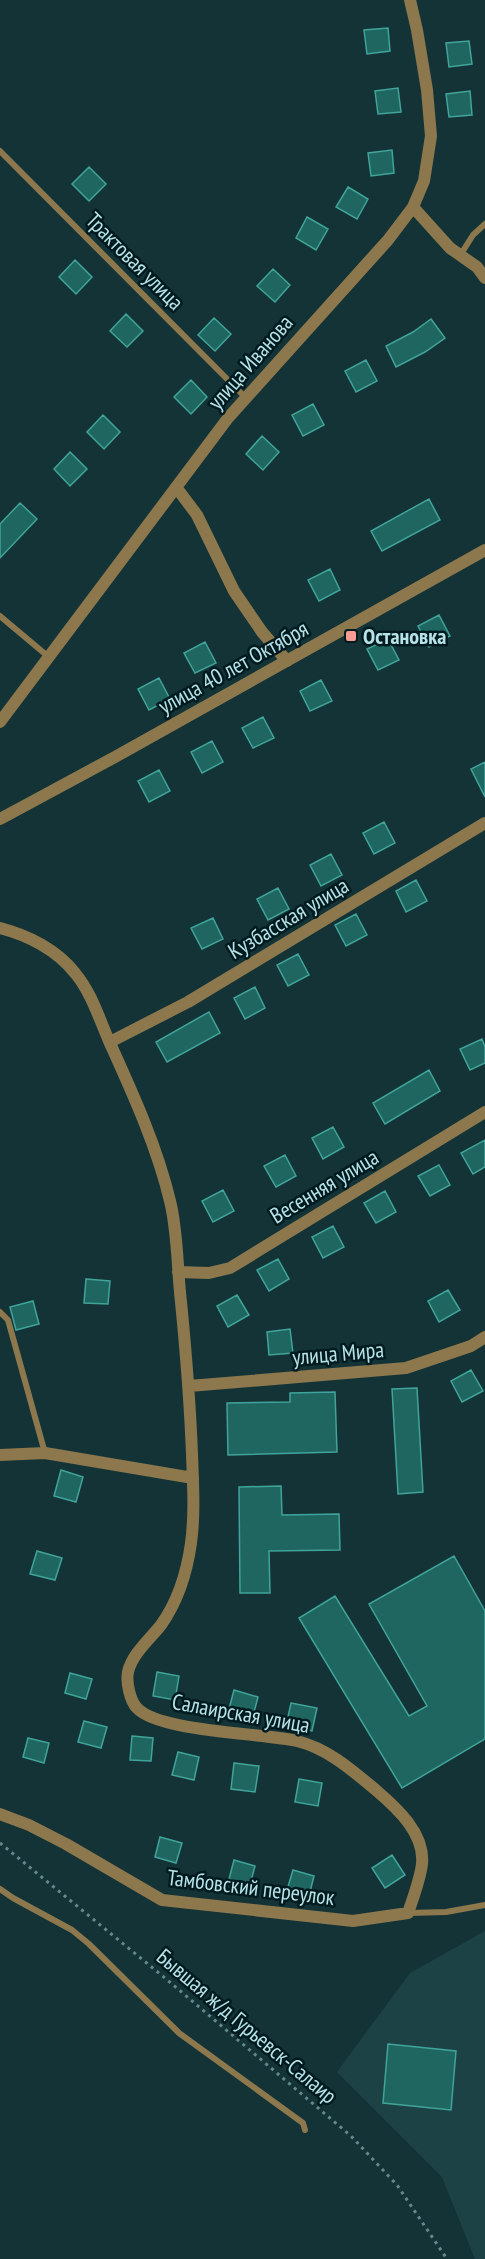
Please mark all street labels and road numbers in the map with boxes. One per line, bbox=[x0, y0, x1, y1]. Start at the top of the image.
street label: Трактовая улица bbox=[80, 206, 190, 316]
street label: улица Иванова bbox=[201, 309, 299, 415]
street label: улица 40 лет Октября bbox=[153, 614, 313, 720]
street label: Кузбасская улица bbox=[223, 871, 353, 965]
street label: Весенняя улица bbox=[265, 1143, 383, 1229]
street label: улица Мира bbox=[291, 1335, 385, 1371]
street label: Салаирская улица bbox=[170, 1687, 312, 1739]
street label: Тамбовский переулок bbox=[166, 1863, 337, 1911]
street label: Бывшая ж/д Гурьевск-Салаир bbox=[151, 1942, 343, 2110]

